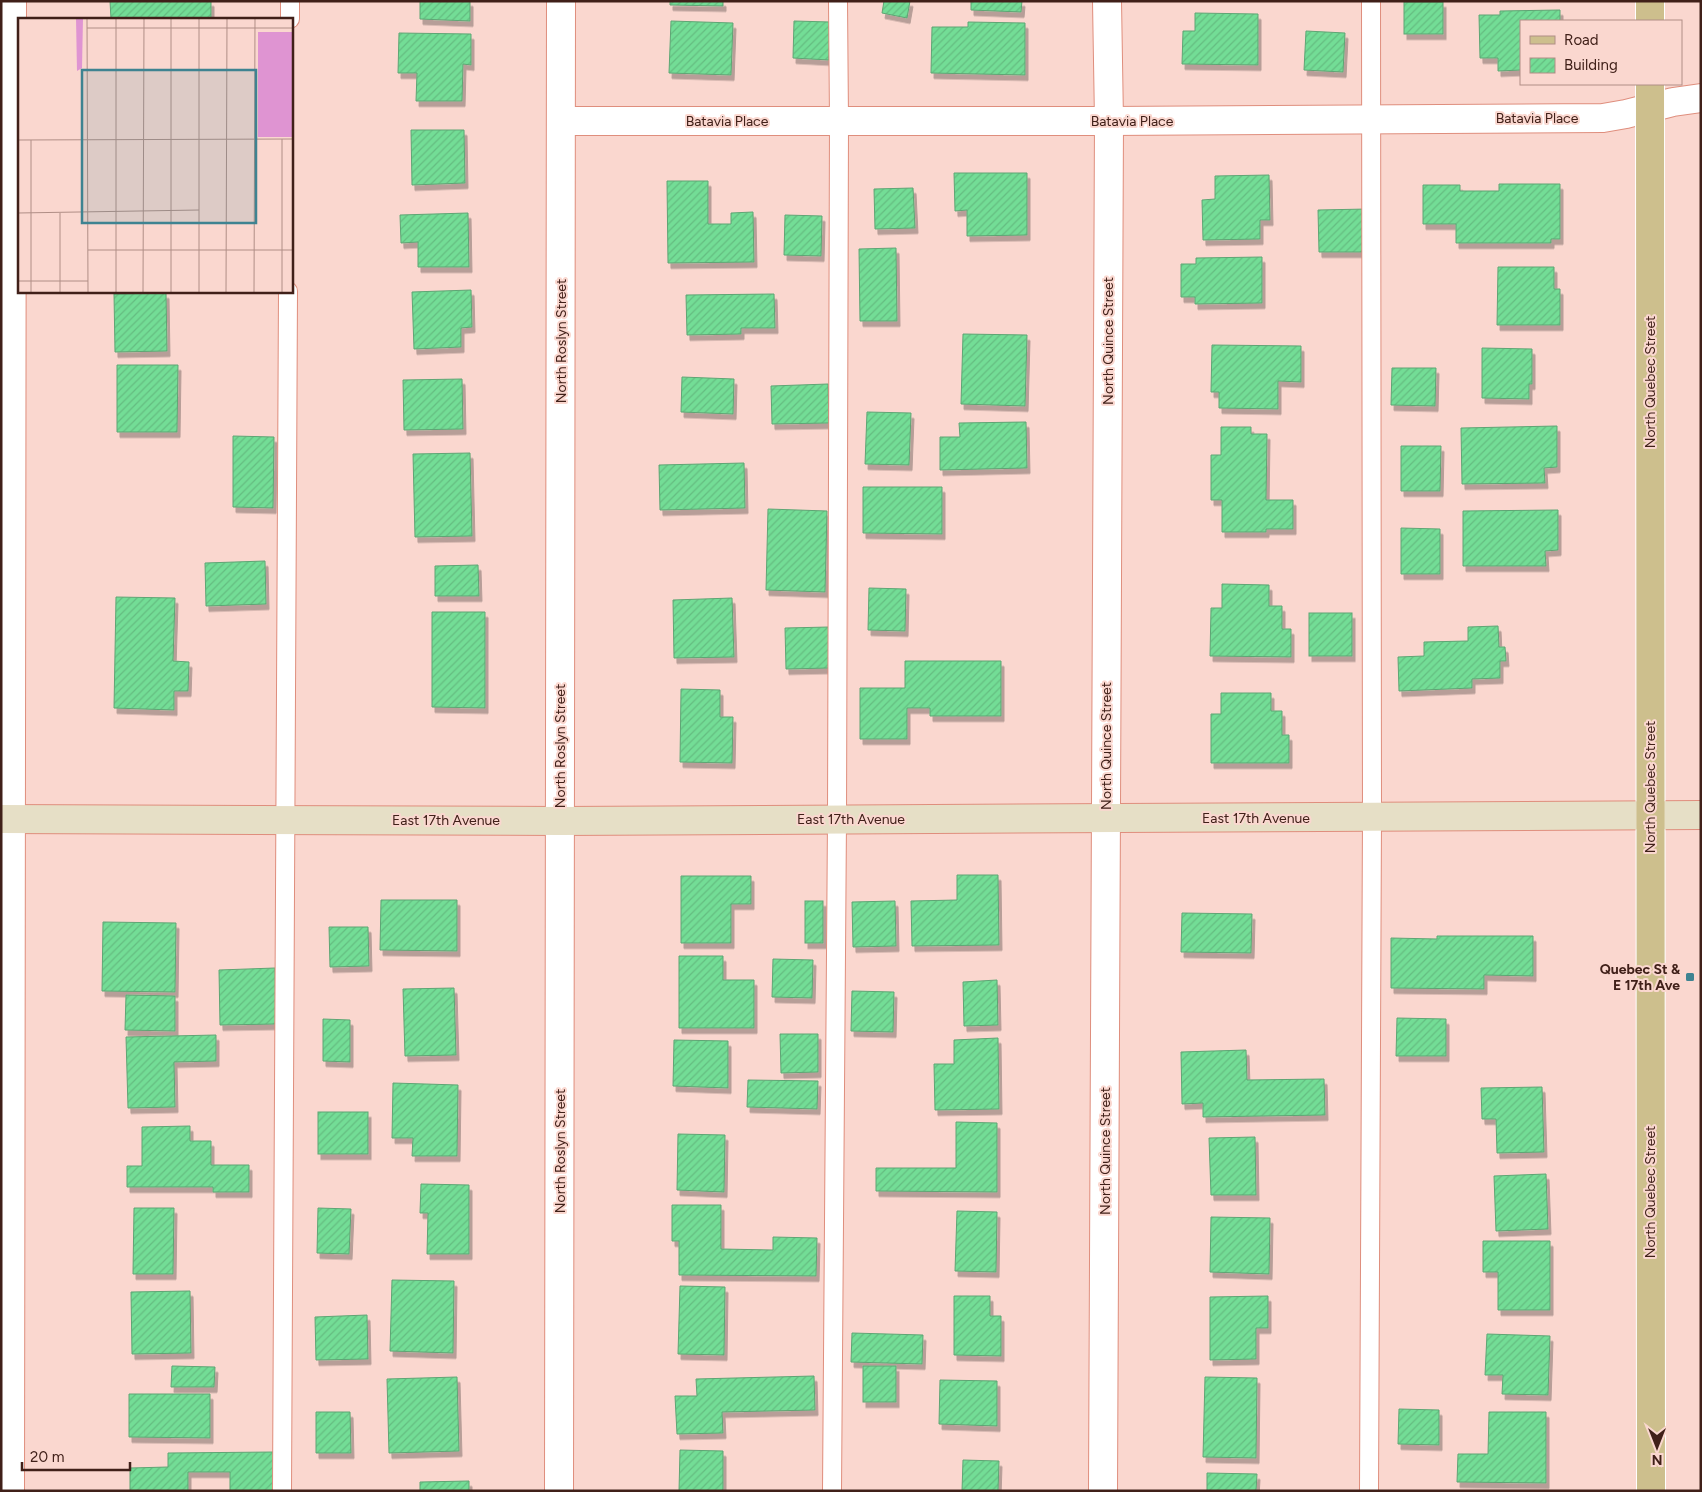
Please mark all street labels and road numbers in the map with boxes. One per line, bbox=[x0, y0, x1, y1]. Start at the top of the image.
street label: Batavia Place bbox=[1496, 110, 1579, 127]
street label: Batavia Place bbox=[686, 113, 769, 130]
street label: Batavia Place bbox=[1091, 113, 1174, 130]
street label: North Quince Street bbox=[1100, 277, 1117, 405]
street label: North Roslyn Street bbox=[553, 279, 570, 403]
street label: North Quebec Street bbox=[1642, 316, 1659, 448]
street label: North Quince Street bbox=[1098, 682, 1115, 810]
street label: North Roslyn Street bbox=[552, 684, 569, 808]
street label: North Quebec Street bbox=[1642, 721, 1659, 853]
street label: East 17th Avenue bbox=[1202, 810, 1310, 827]
street label: East 17th Avenue bbox=[797, 811, 905, 828]
street label: East 17th Avenue bbox=[392, 812, 500, 829]
street label: North Quince Street bbox=[1097, 1087, 1114, 1215]
street label: North Roslyn Street bbox=[552, 1089, 569, 1213]
street label: North Quebec Street bbox=[1642, 1126, 1659, 1258]

